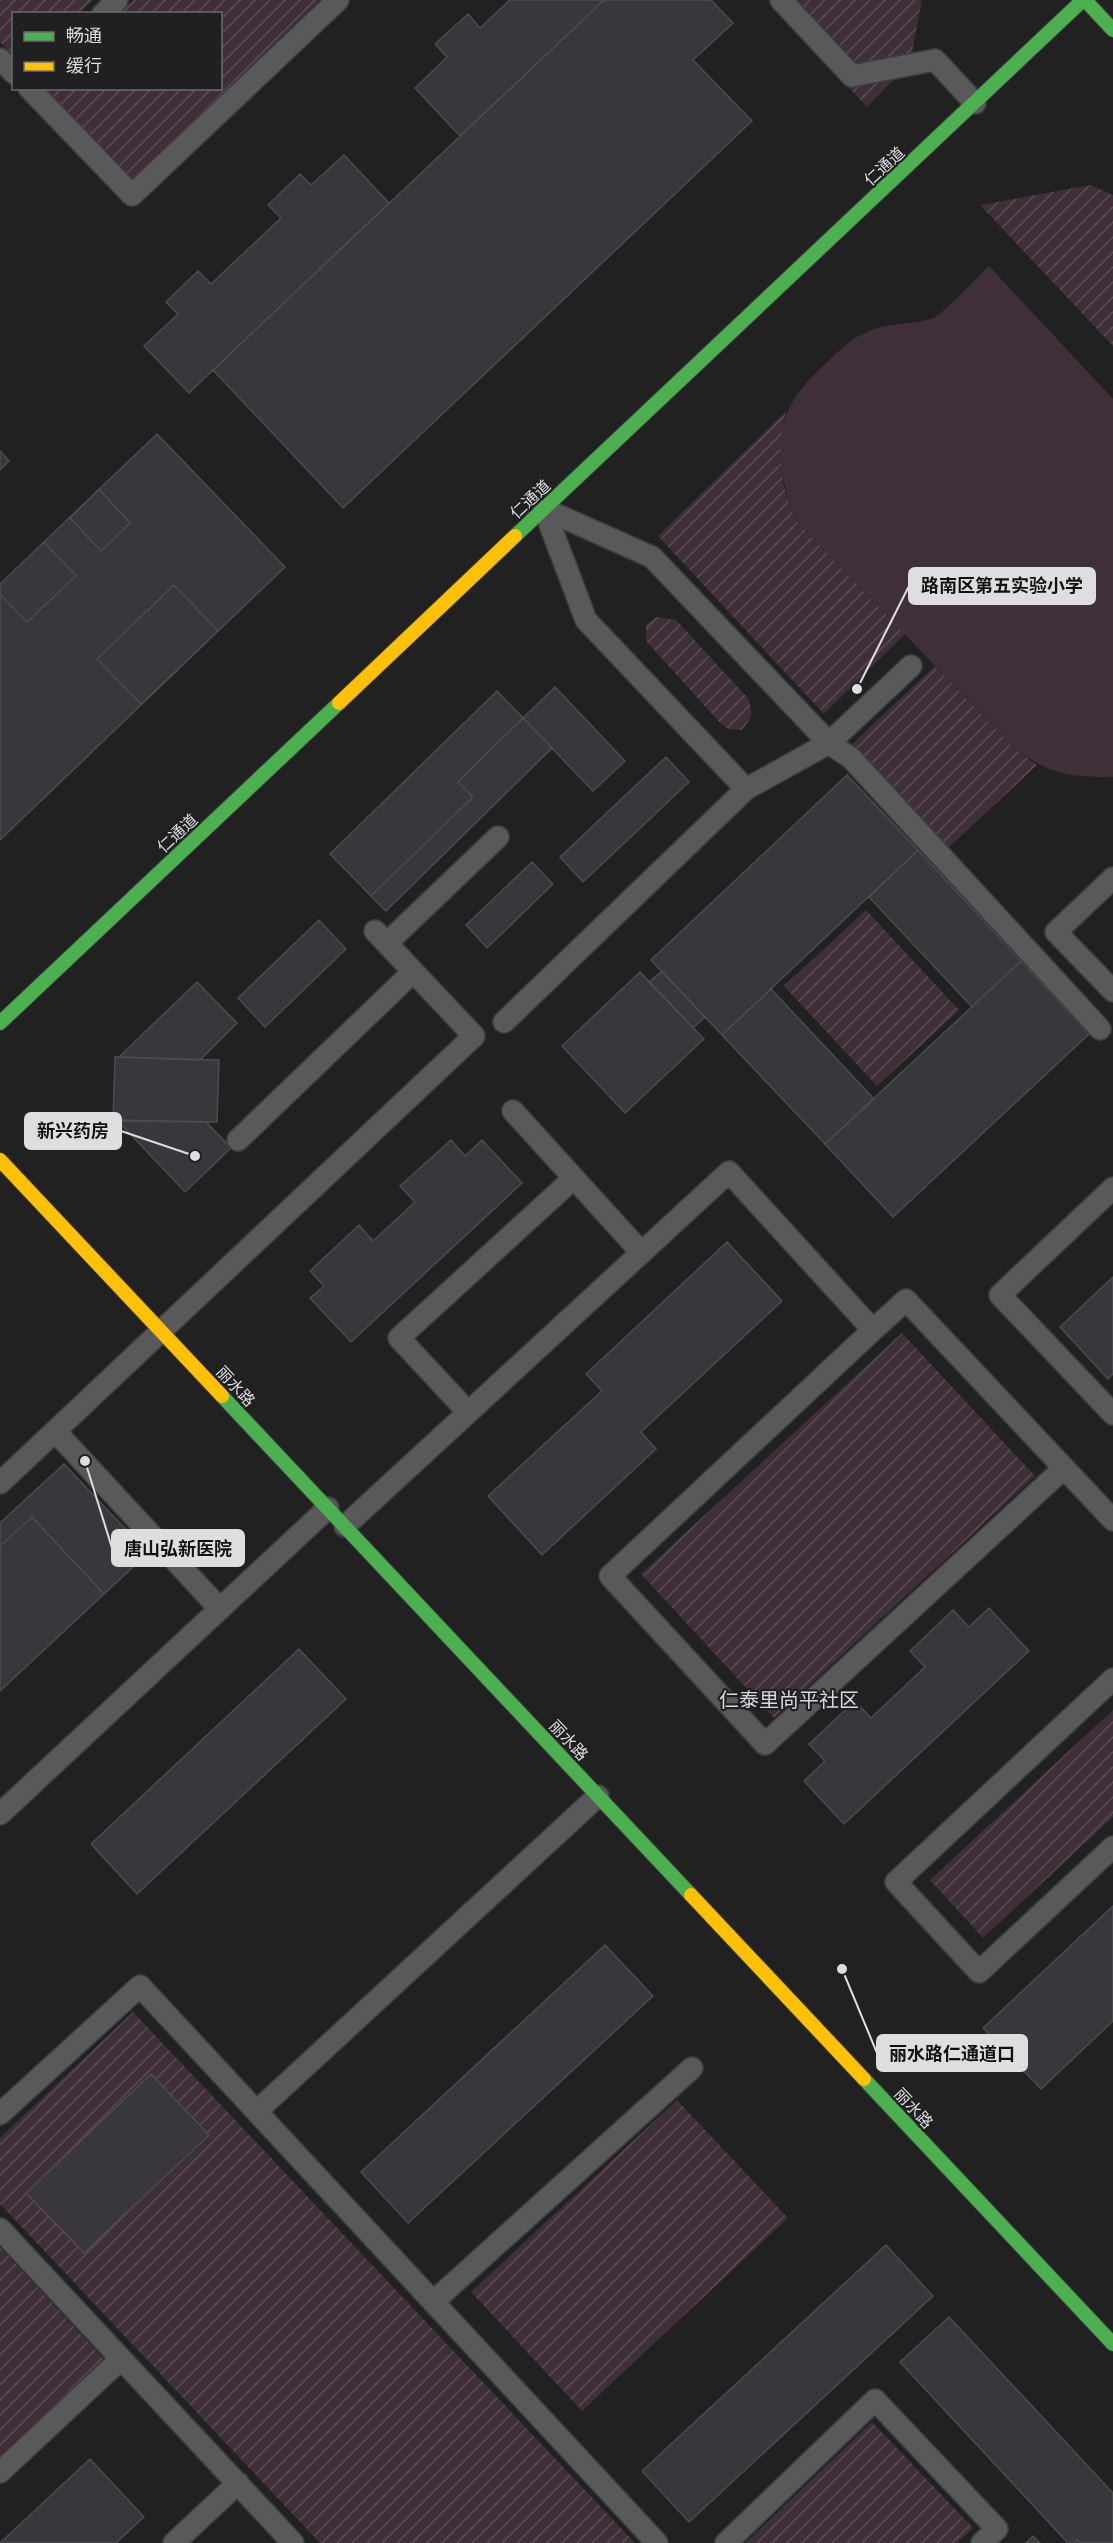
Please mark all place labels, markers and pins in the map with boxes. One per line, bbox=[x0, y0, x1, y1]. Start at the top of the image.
callout: 路南区第五实验小学 bbox=[909, 568, 1095, 604]
callout: 新兴药房 bbox=[25, 1113, 121, 1149]
callout: 唐山弘新医院 bbox=[112, 1530, 244, 1566]
callout: 丽水路仁通道口 bbox=[877, 2035, 1027, 2071]

